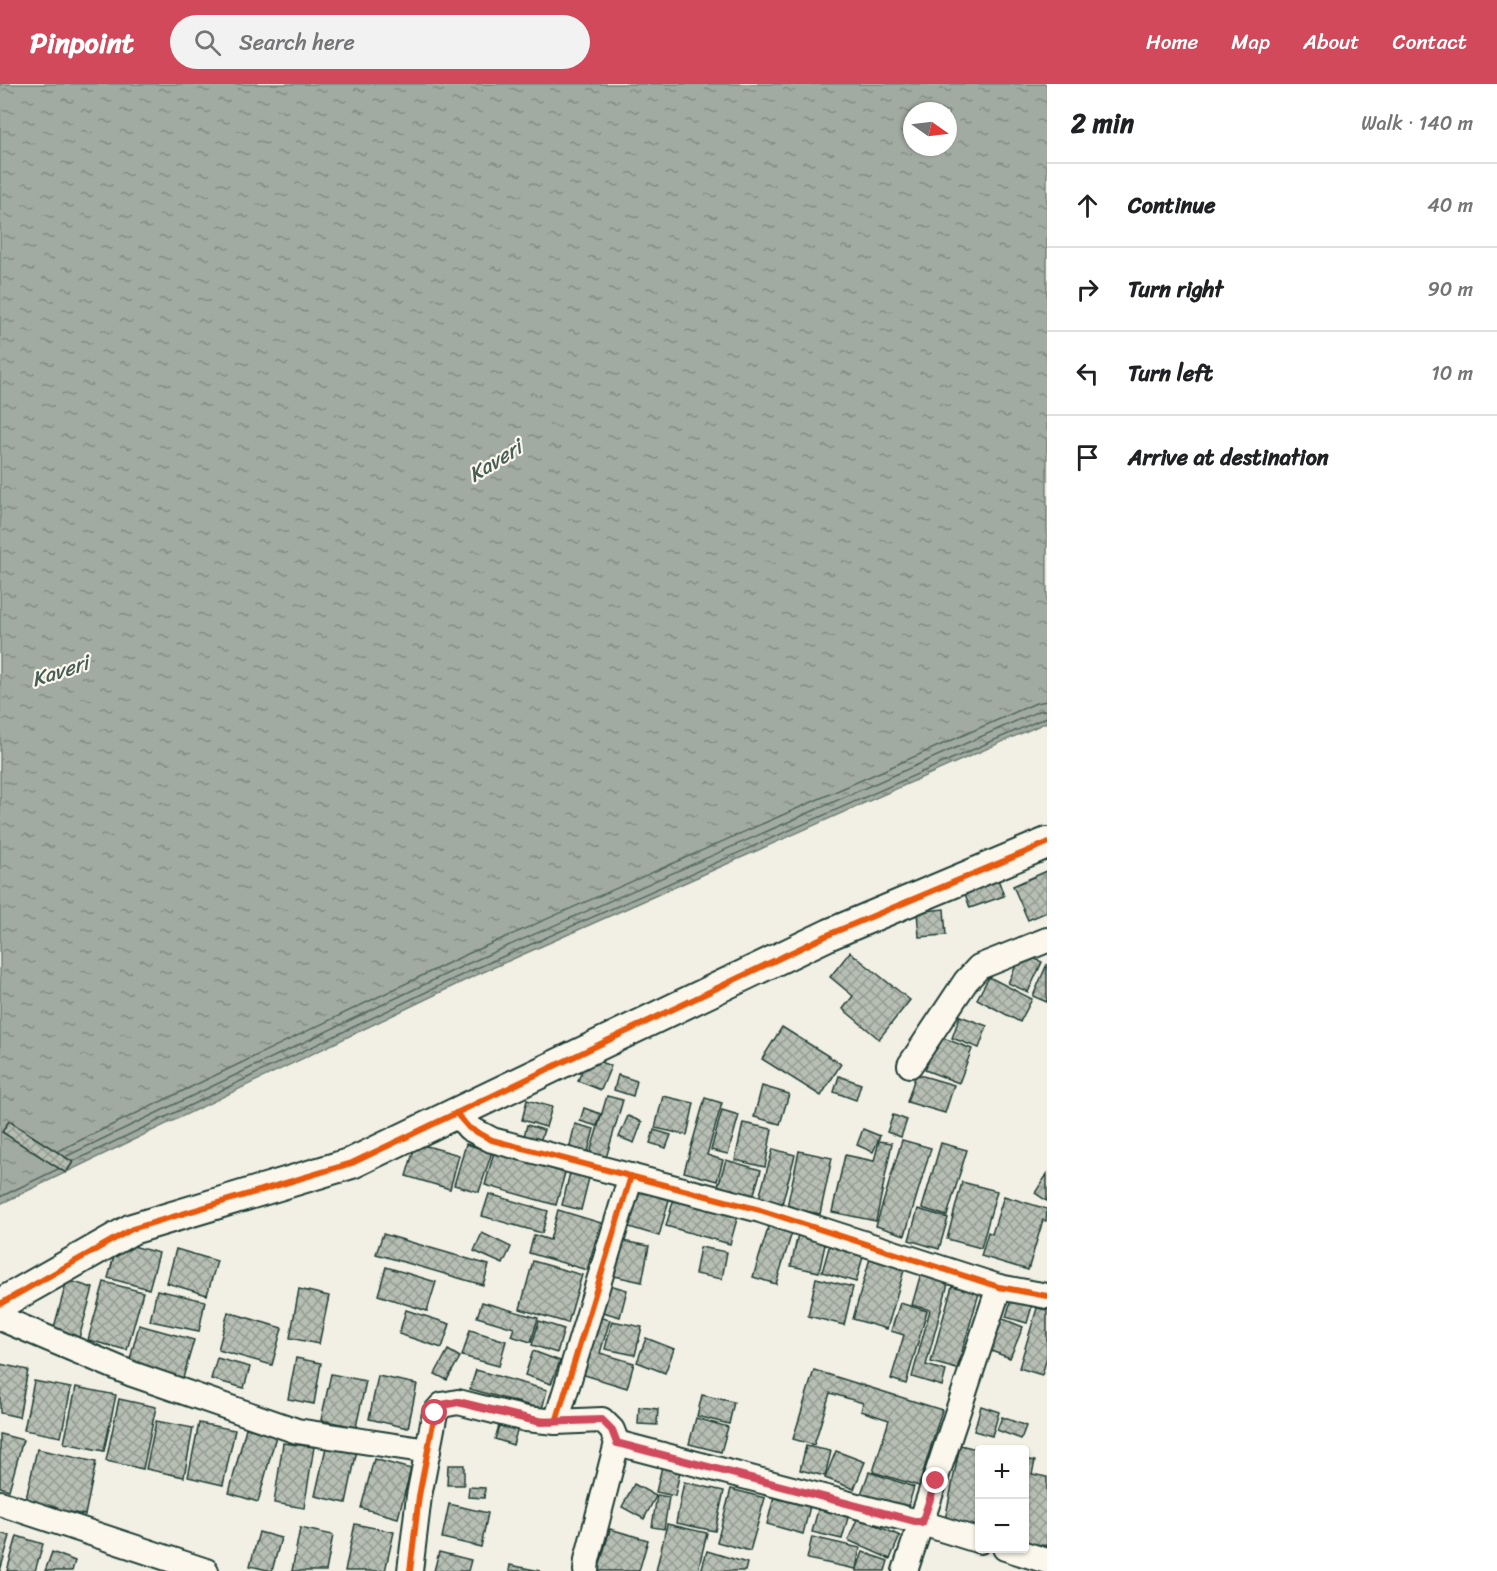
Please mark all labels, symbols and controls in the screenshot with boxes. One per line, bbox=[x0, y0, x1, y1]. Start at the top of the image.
search box bbox=[170, 15, 590, 69]
text: Pinpoint bbox=[30, 18, 134, 67]
text: Search here bbox=[239, 23, 355, 62]
text: Home bbox=[1146, 23, 1198, 61]
text: Map bbox=[1231, 23, 1270, 61]
text: About bbox=[1303, 23, 1360, 61]
text: Contact bbox=[1393, 23, 1467, 61]
icon: search bbox=[191, 26, 224, 59]
text: 2 min bbox=[1071, 100, 1134, 146]
north arrow bbox=[903, 102, 957, 156]
text: Walk · 140 m bbox=[1361, 106, 1473, 141]
text: Continue bbox=[1128, 186, 1216, 225]
text: 40 m bbox=[1427, 188, 1473, 223]
icon: ahead bbox=[1071, 189, 1104, 222]
text: Turn right bbox=[1128, 270, 1223, 309]
text: 90 m bbox=[1428, 272, 1473, 307]
icon: right bbox=[1071, 273, 1104, 306]
text: Turn left bbox=[1128, 354, 1213, 393]
text: 10 m bbox=[1431, 356, 1473, 391]
icon: left bbox=[1071, 357, 1104, 390]
water label: Kaveri bbox=[460, 427, 533, 493]
text: Arrive at destination bbox=[1128, 438, 1329, 477]
icon: arrive bbox=[1071, 441, 1104, 474]
water label: Kaveri bbox=[26, 643, 98, 698]
route start bbox=[421, 1399, 447, 1425]
map controls bbox=[975, 1445, 1029, 1553]
button: + bbox=[975, 1445, 1029, 1499]
route end bbox=[922, 1467, 948, 1493]
button: − bbox=[975, 1499, 1029, 1553]

